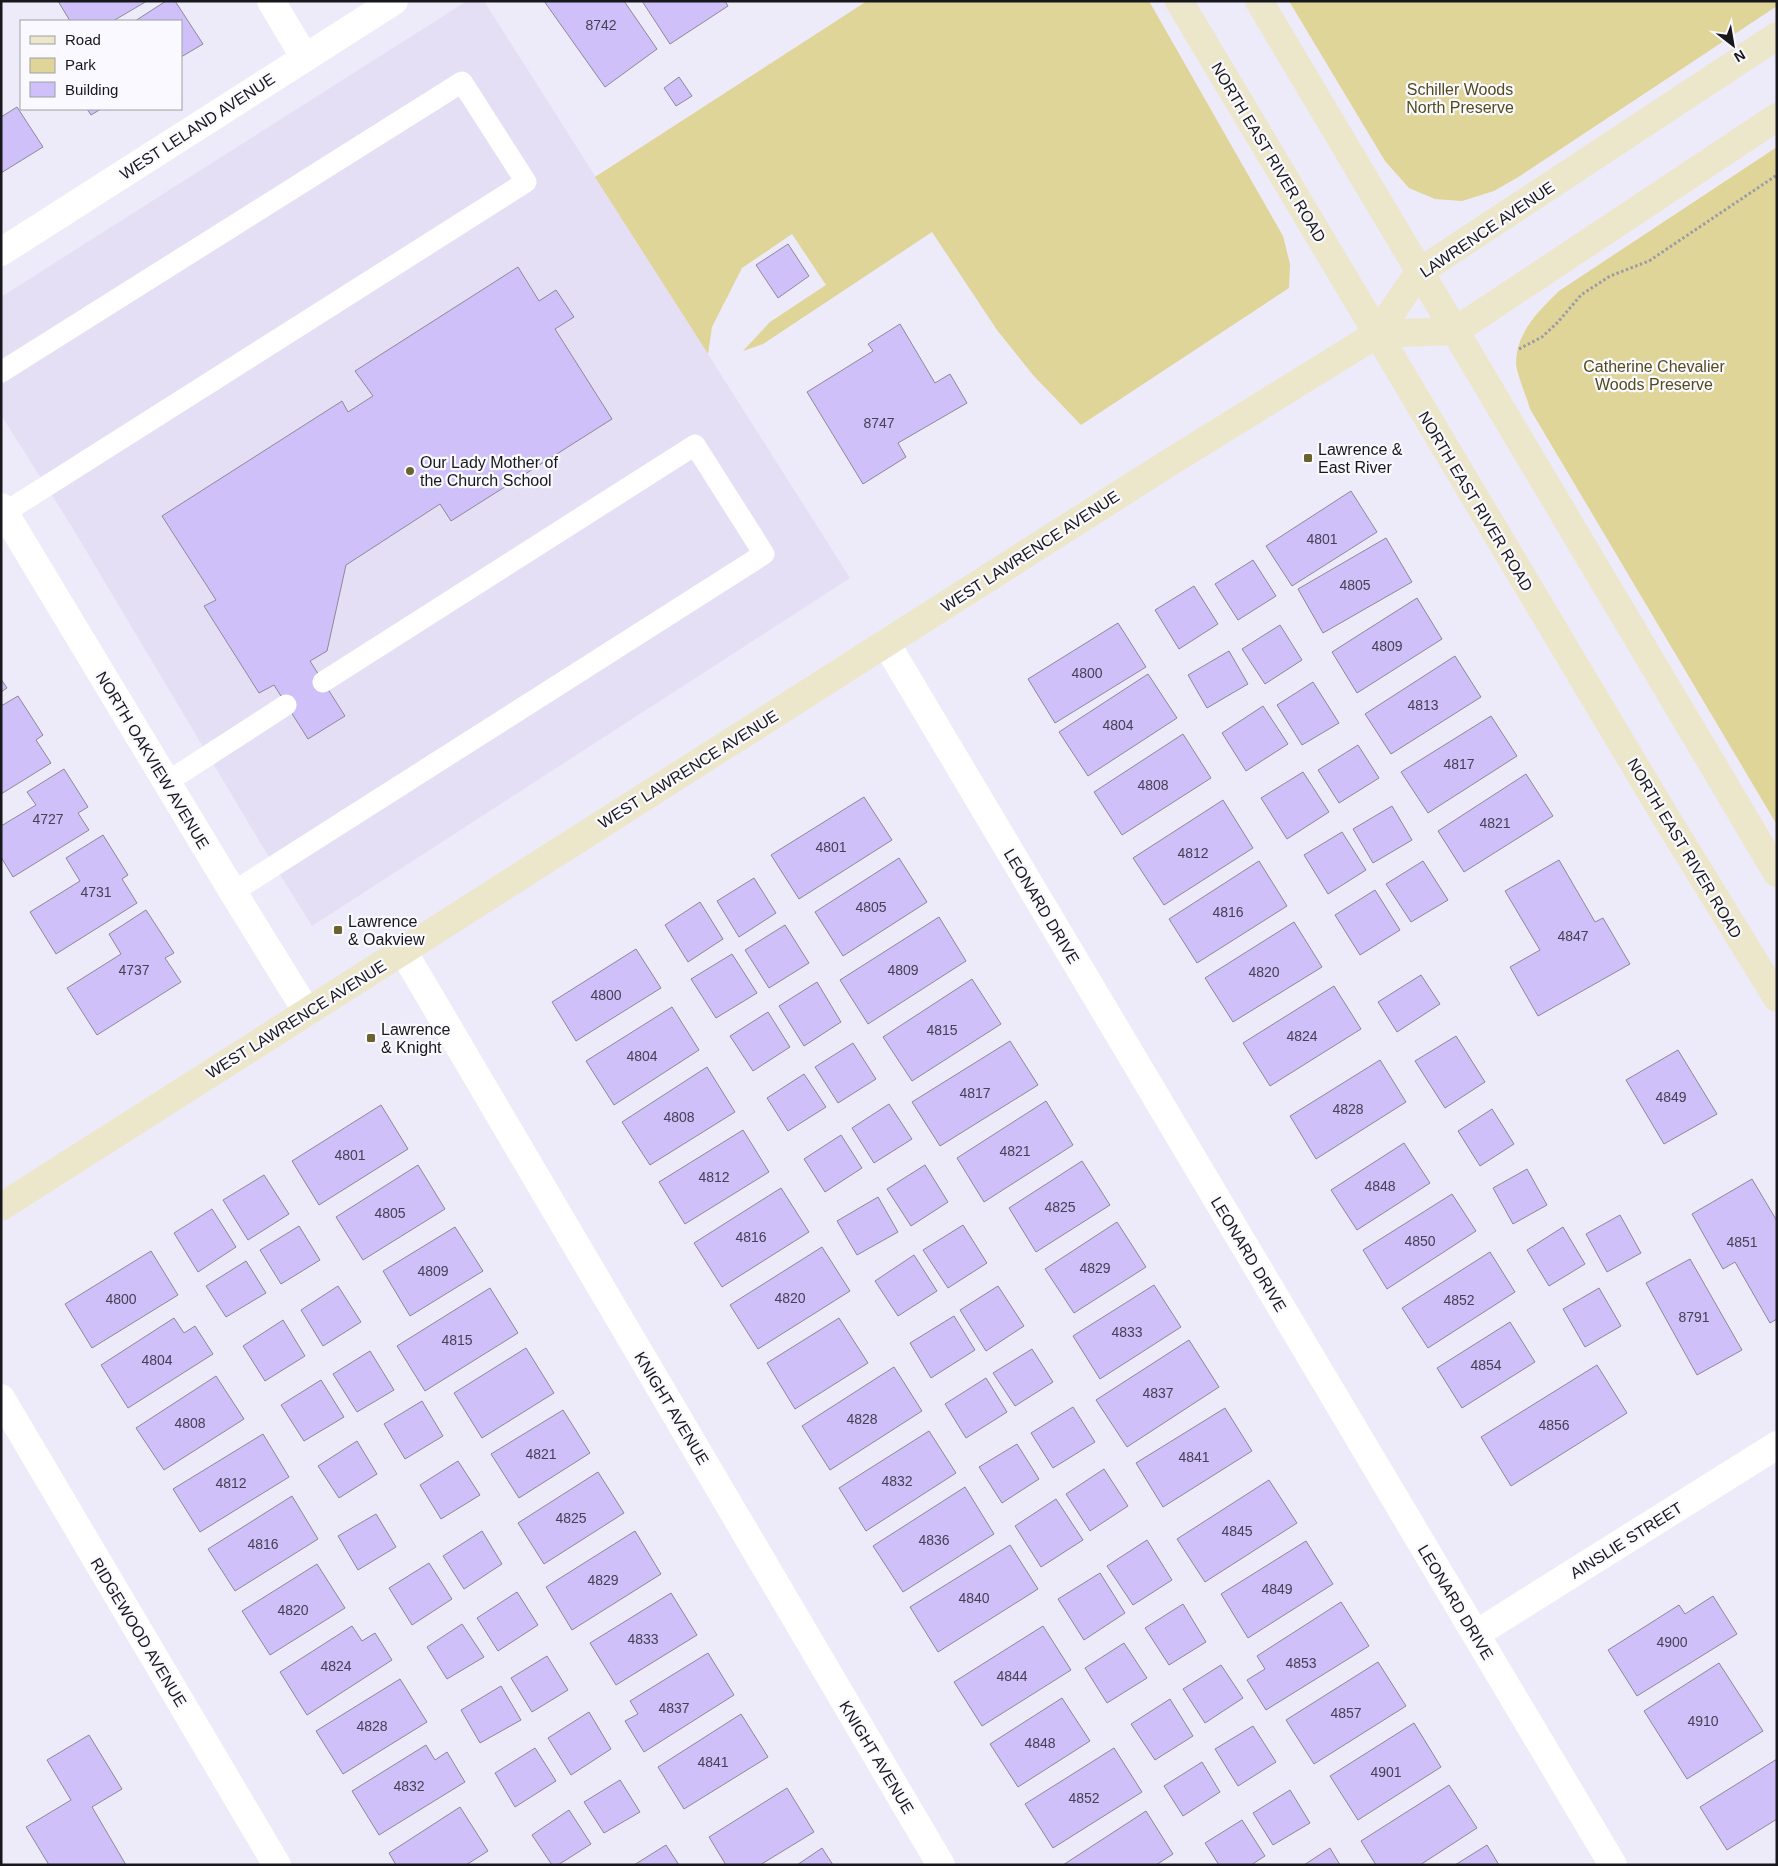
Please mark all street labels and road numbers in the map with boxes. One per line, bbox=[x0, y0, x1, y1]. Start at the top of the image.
street label: NORTH EAST RIVER ROAD bbox=[1208, 59, 1329, 245]
street label: WEST LELAND AVENUE bbox=[117, 70, 278, 183]
street label: LAWRENCE AVENUE bbox=[1417, 178, 1558, 281]
street label: NORTH EAST RIVER ROAD bbox=[1415, 408, 1536, 594]
street label: WEST LAWRENCE AVENUE bbox=[938, 487, 1122, 615]
street label: NORTH OAKVIEW AVENUE bbox=[93, 668, 212, 852]
street label: WEST LAWRENCE AVENUE bbox=[595, 707, 781, 832]
street label: NORTH EAST RIVER ROAD bbox=[1624, 755, 1745, 941]
street label: LEONARD DRIVE bbox=[1001, 846, 1083, 967]
street label: WEST LAWRENCE AVENUE bbox=[203, 957, 389, 1082]
street label: LEONARD DRIVE bbox=[1208, 1194, 1290, 1315]
street label: KNIGHT AVENUE bbox=[631, 1349, 712, 1468]
street label: AINSLIE STREET bbox=[1567, 1499, 1686, 1582]
street label: LEONARD DRIVE bbox=[1415, 1542, 1497, 1663]
street label: RIDGEWOOD AVENUE bbox=[87, 1555, 190, 1710]
street label: KNIGHT AVENUE bbox=[836, 1698, 917, 1817]

